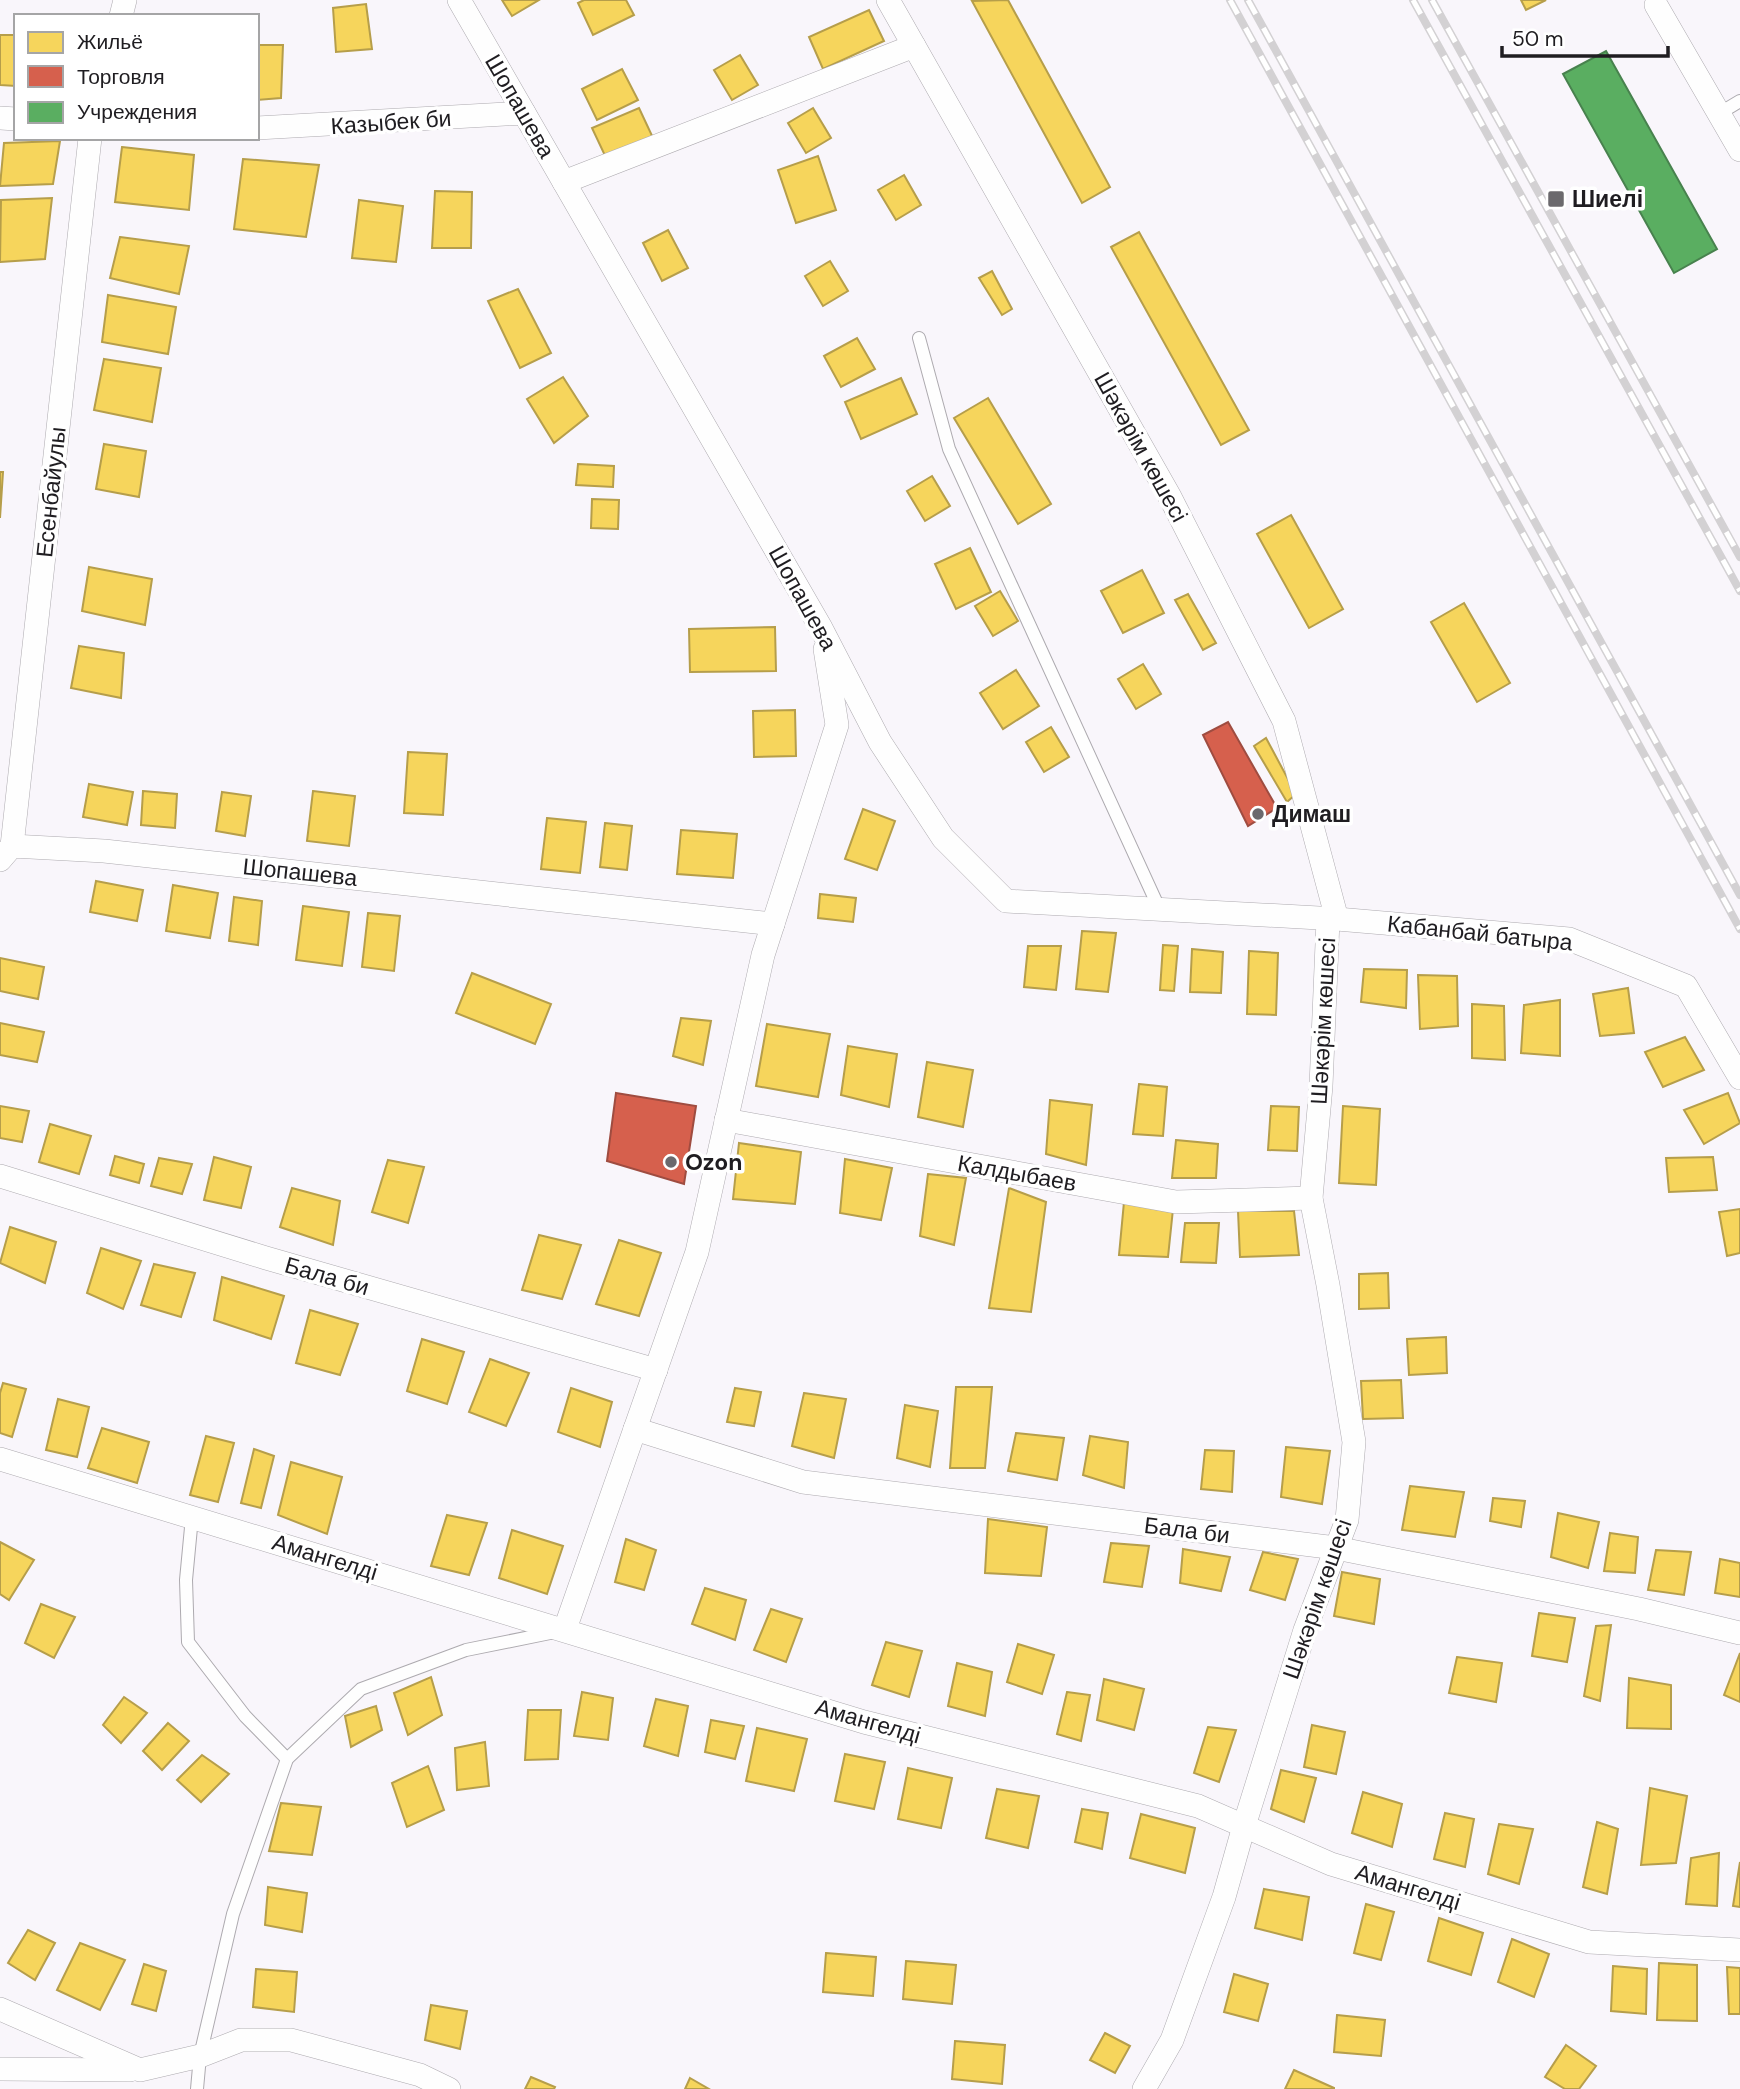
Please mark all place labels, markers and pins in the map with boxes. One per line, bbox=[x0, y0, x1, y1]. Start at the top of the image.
place label: Шиелі bbox=[1572, 184, 1643, 214]
marker: Шиелі bbox=[1546, 189, 1566, 209]
place label: Димаш bbox=[1272, 799, 1351, 829]
marker: Димаш bbox=[1250, 806, 1266, 822]
place label: Ozon bbox=[685, 1147, 743, 1177]
marker: Ozon bbox=[663, 1154, 679, 1170]

